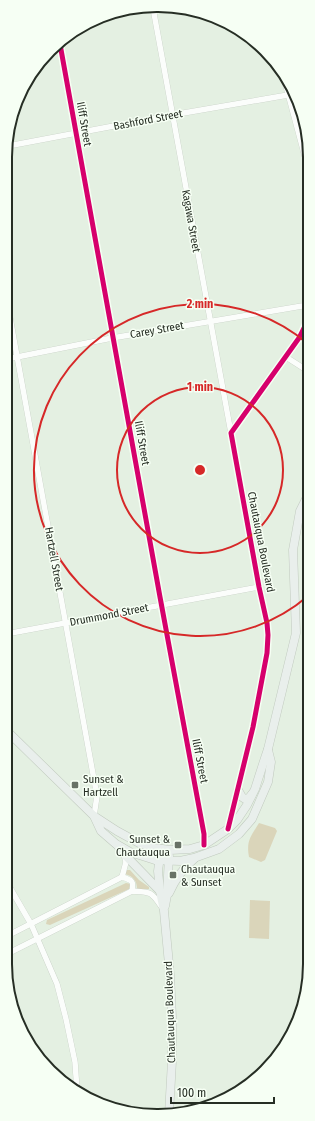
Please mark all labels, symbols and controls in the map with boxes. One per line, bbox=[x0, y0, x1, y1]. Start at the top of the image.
street label: Iliff Street bbox=[74, 101, 94, 148]
street label: Bashford Street bbox=[112, 107, 184, 133]
street label: Kagawa Street bbox=[179, 189, 203, 254]
text: 2 min bbox=[186, 297, 213, 311]
street label: Carey Street bbox=[129, 319, 185, 341]
text: 1 min bbox=[187, 380, 213, 394]
street label: Iliff Street bbox=[132, 420, 152, 467]
centre of rings bbox=[193, 463, 207, 477]
street label: Chautauqua Boulevard bbox=[245, 491, 277, 593]
street label: Hartzell Street bbox=[42, 526, 66, 592]
street label: Drummond Street bbox=[68, 601, 150, 629]
street label: Iliff Street bbox=[189, 738, 211, 785]
place label: Sunset & Hartzell bbox=[83, 773, 124, 799]
marker: Sunset & Hartzell bbox=[70, 780, 80, 790]
place label: Sunset & Chautauqua bbox=[116, 833, 170, 859]
marker: Sunset & Chautauqua bbox=[173, 840, 183, 850]
place label: Chautauqua & Sunset bbox=[181, 863, 235, 889]
marker: Chautauqua & Sunset bbox=[168, 870, 178, 880]
street label: Chautauqua Boulevard bbox=[162, 961, 178, 1063]
scale bar bbox=[171, 1079, 274, 1105]
text: 100 m bbox=[177, 1086, 206, 1100]

